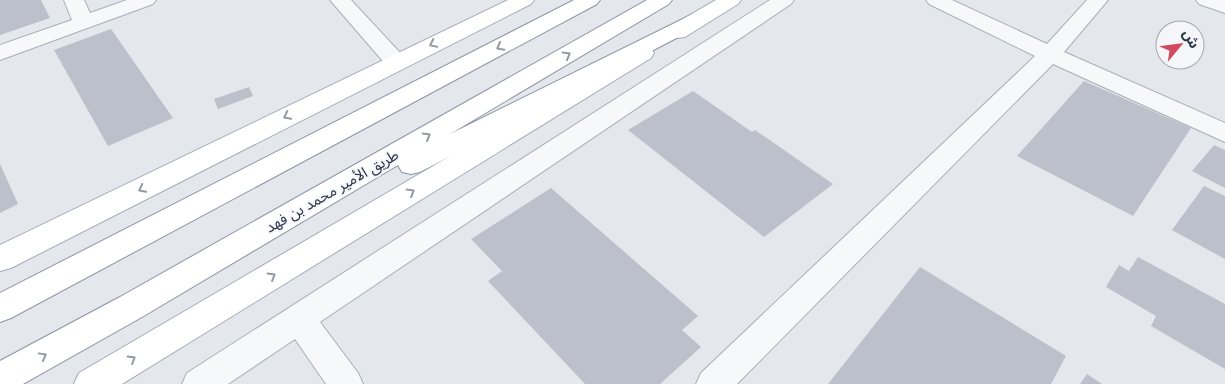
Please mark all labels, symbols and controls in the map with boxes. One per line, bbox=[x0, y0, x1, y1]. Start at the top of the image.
north arrow bbox=[1155, 20, 1205, 70]
text: ش bbox=[1179, 25, 1205, 51]
one-way arrow bbox=[429, 38, 438, 48]
one-way arrow bbox=[496, 41, 505, 51]
one-way arrow bbox=[562, 51, 571, 61]
one-way arrow bbox=[283, 110, 292, 120]
one-way arrow bbox=[421, 132, 430, 142]
street label: طريق الأمير محمد بن فهد bbox=[261, 144, 402, 237]
one-way arrow bbox=[138, 183, 147, 193]
one-way arrow bbox=[406, 189, 415, 199]
one-way arrow bbox=[267, 273, 276, 283]
one-way arrow bbox=[37, 352, 46, 362]
one-way arrow bbox=[127, 356, 136, 366]

